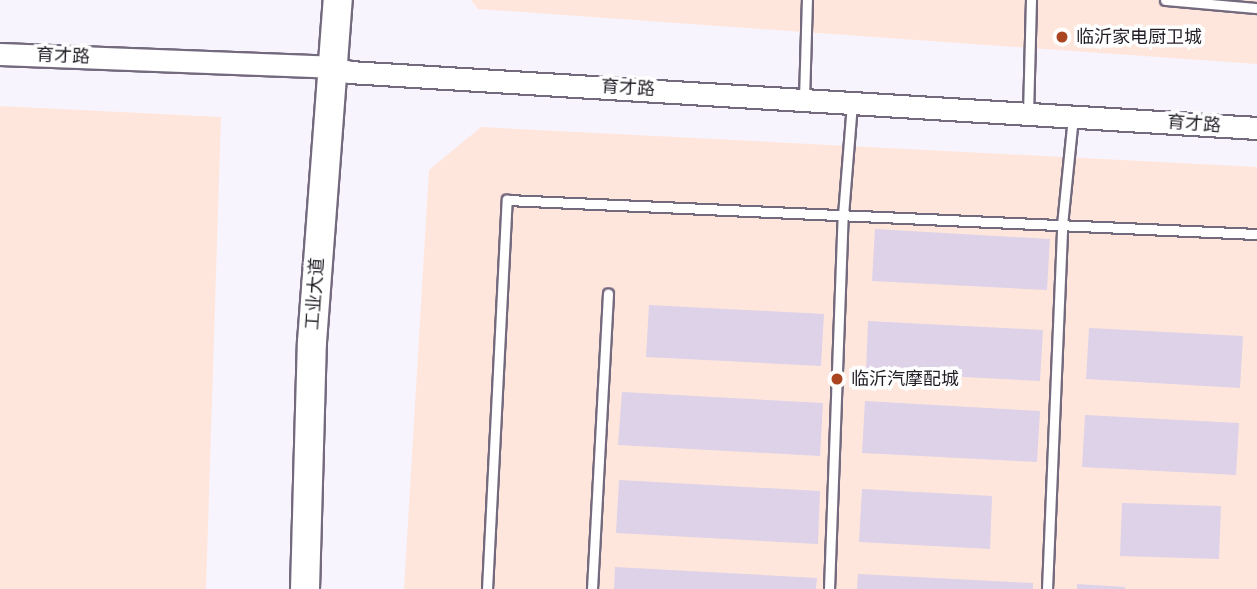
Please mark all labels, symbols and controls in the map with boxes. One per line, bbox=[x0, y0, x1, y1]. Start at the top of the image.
place label: 临沂家电厨卫城 bbox=[1076, 26, 1202, 48]
marker: 临沂家电厨卫城 bbox=[1054, 29, 1070, 45]
street label: 育才路 bbox=[36, 44, 90, 68]
street label: 育才路 bbox=[600, 76, 656, 100]
street label: 育才路 bbox=[1166, 111, 1222, 137]
street label: 工业大道 bbox=[302, 257, 328, 331]
place label: 临沂汽摩配城 bbox=[851, 368, 959, 390]
marker: 临沂汽摩配城 bbox=[829, 371, 845, 387]

